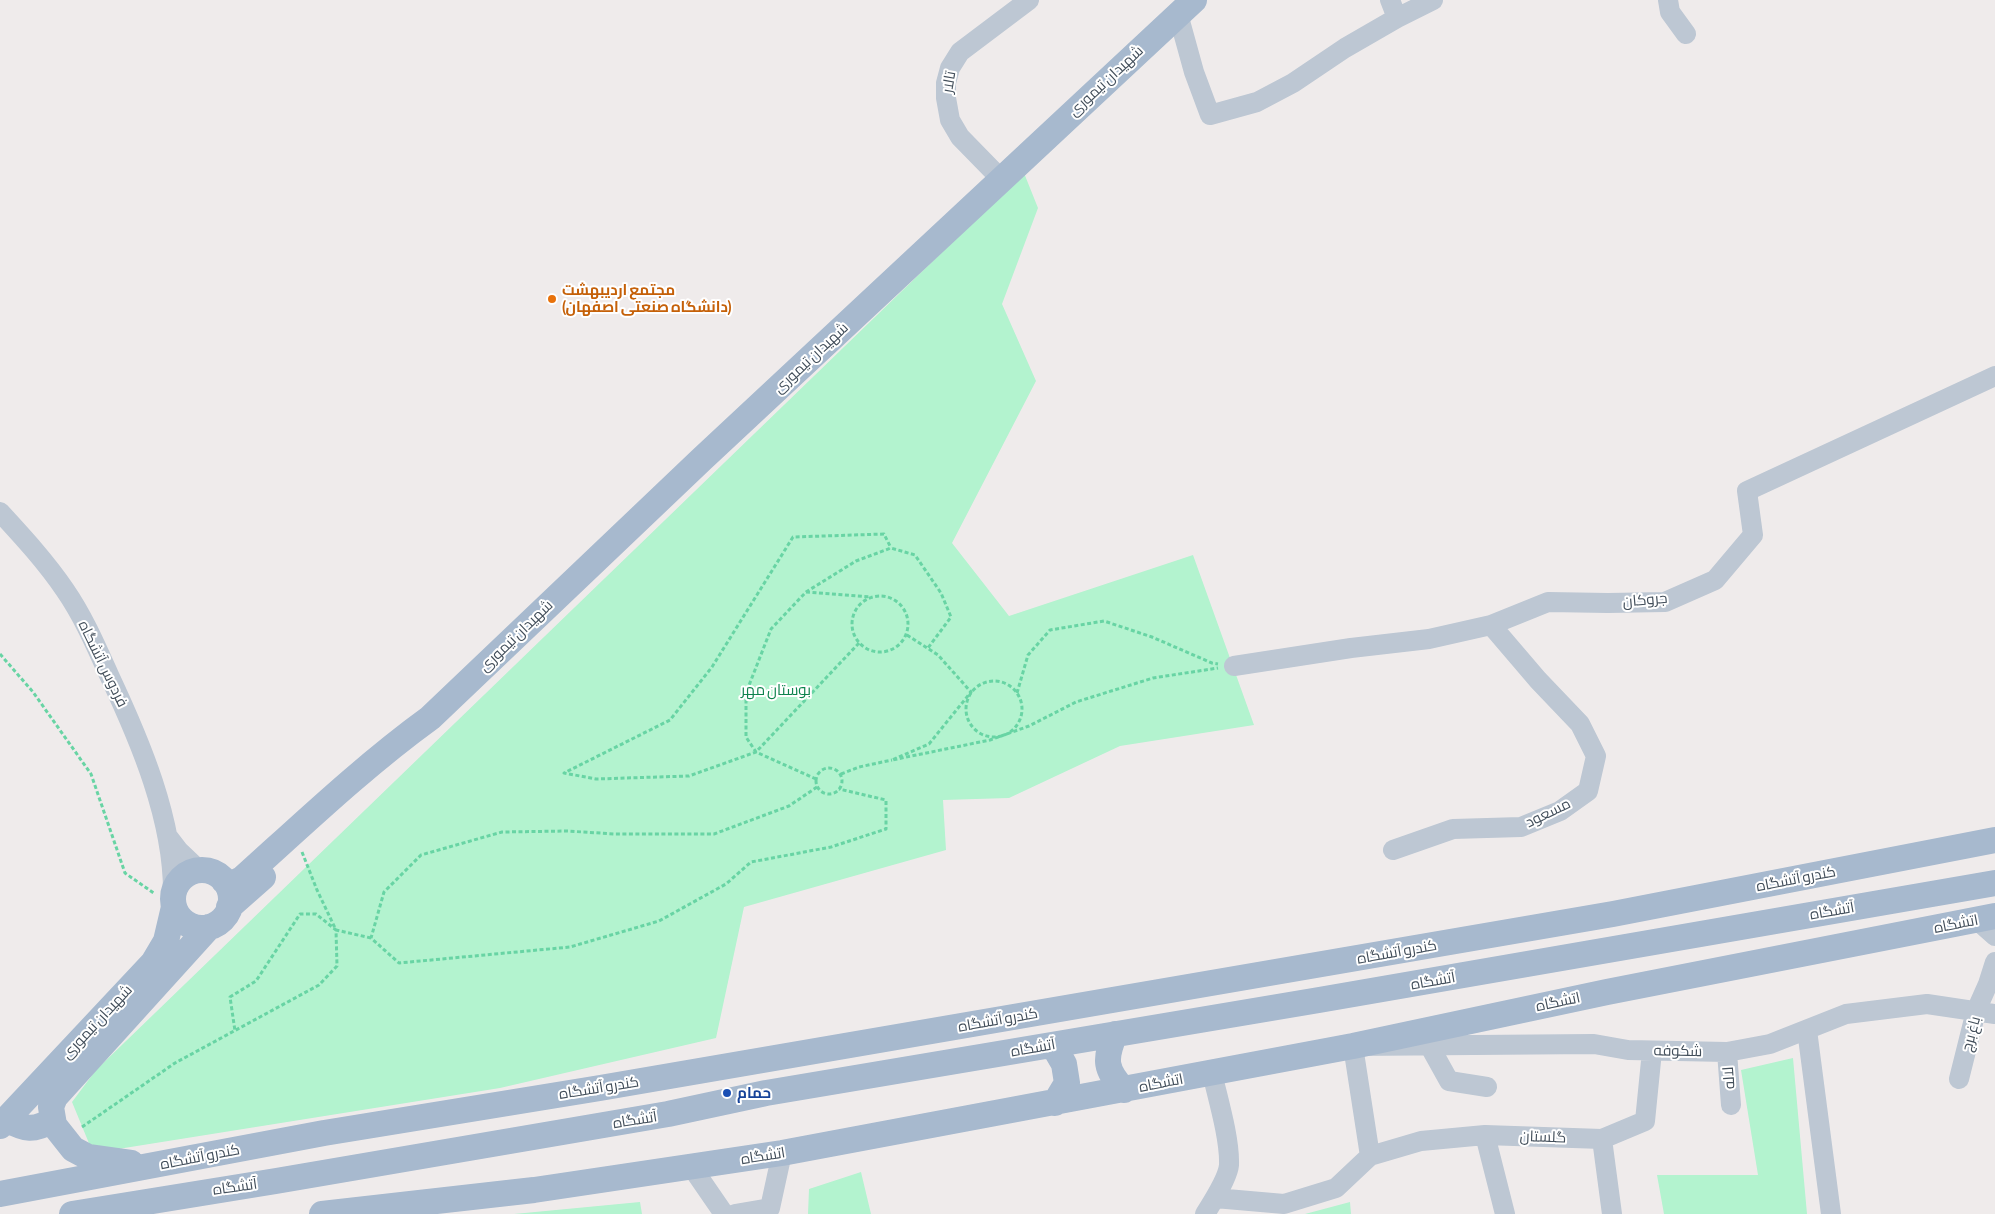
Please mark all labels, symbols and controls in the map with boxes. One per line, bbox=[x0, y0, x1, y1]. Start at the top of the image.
street label: شهیدان تیموری bbox=[1065, 42, 1147, 120]
street label: تالار bbox=[938, 70, 960, 94]
place label: مجتمع اردیبهشت (دانشگاه صنعتی اصفهان) bbox=[562, 281, 732, 316]
marker: مجتمع اردیبهشت (دانشگاه صنعتی اصفهان) bbox=[546, 293, 558, 305]
street label: شهیدان تیموری bbox=[770, 319, 852, 397]
street label: جروکان bbox=[1622, 589, 1668, 611]
street label: شهیدان تیموری bbox=[475, 596, 557, 676]
street label: فردوس آتشگاه bbox=[74, 618, 132, 710]
park label: بوستان مهر bbox=[741, 681, 811, 699]
street label: مسعود bbox=[1522, 794, 1574, 832]
street label: کندرو آتشگاه bbox=[1755, 862, 1837, 896]
street label: آتشگاه bbox=[1808, 898, 1856, 924]
street label: اتشگاه bbox=[1932, 911, 1980, 937]
street label: کندرو آتشگاه bbox=[1356, 936, 1438, 968]
street label: آتشگاه bbox=[1409, 968, 1457, 994]
street label: شهیدان تیموری bbox=[58, 981, 136, 1063]
street label: اتشگاه bbox=[1534, 989, 1582, 1015]
street label: کندرو آتشگاه bbox=[957, 1004, 1039, 1036]
street label: باغ برج bbox=[1958, 1014, 1984, 1054]
street label: آتشگاه bbox=[1009, 1035, 1057, 1061]
street label: شکوفه bbox=[1653, 1042, 1703, 1060]
street label: لاله bbox=[1719, 1066, 1739, 1090]
street label: اتشگاه bbox=[1137, 1070, 1185, 1096]
street label: کندرو آتشگاه bbox=[558, 1073, 640, 1103]
place label: حمام bbox=[737, 1084, 771, 1102]
marker: حمام bbox=[721, 1087, 733, 1099]
street label: آتشگاه bbox=[611, 1108, 659, 1132]
street label: گلستان bbox=[1519, 1127, 1567, 1147]
street label: کندرو آتشگاه bbox=[159, 1140, 241, 1174]
street label: اتشگاه bbox=[739, 1144, 787, 1168]
street label: آتشگاه bbox=[212, 1175, 258, 1199]

